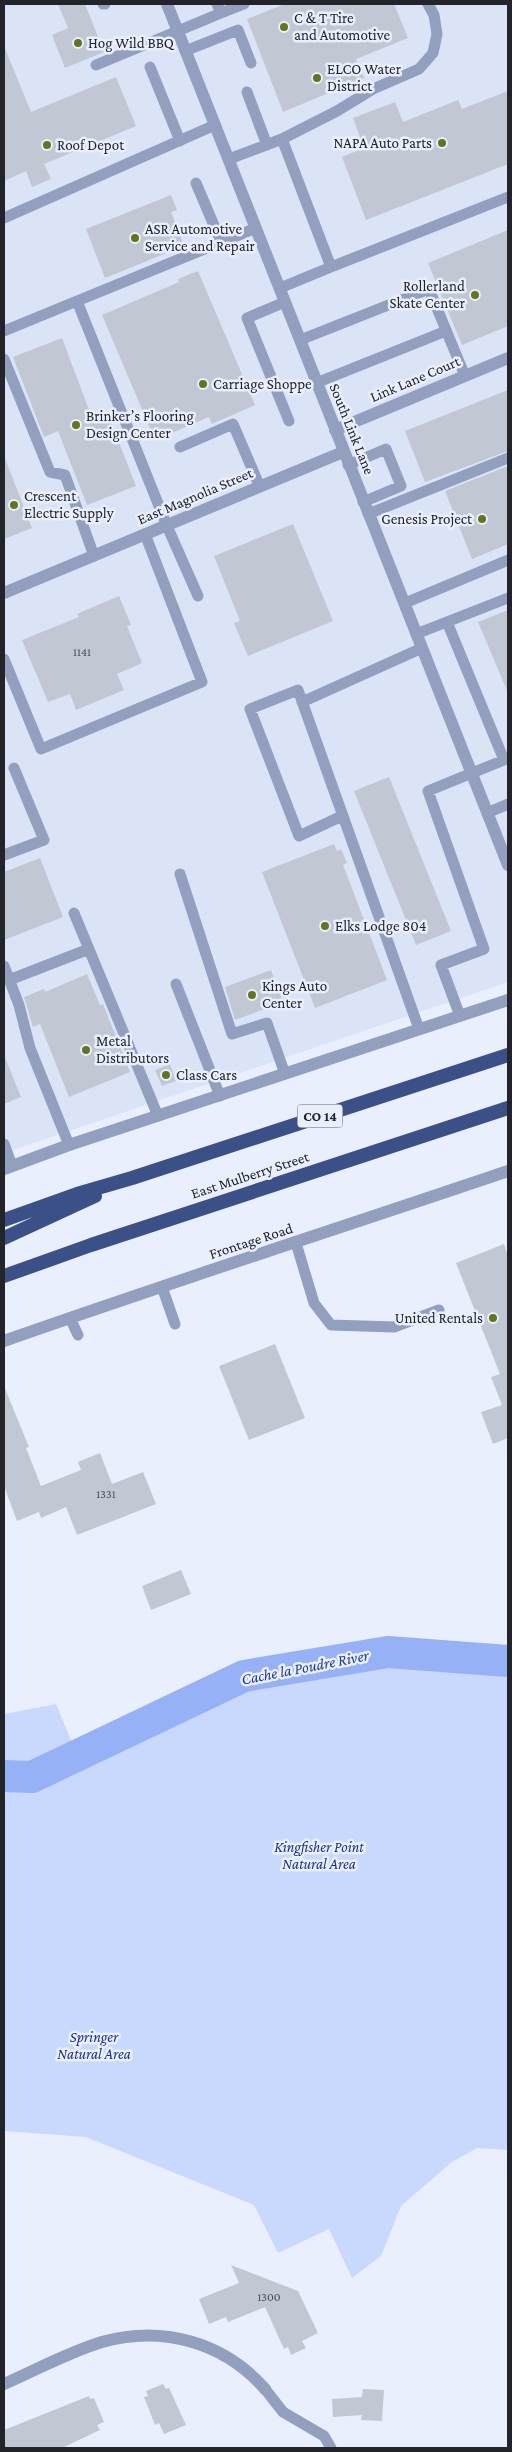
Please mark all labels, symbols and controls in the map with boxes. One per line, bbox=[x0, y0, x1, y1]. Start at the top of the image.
place label: C & T Tire and Automotive bbox=[294, 10, 391, 43]
marker: C & T Tire and Automotive bbox=[278, 21, 290, 33]
place label: Hog Wild BBQ bbox=[88, 35, 175, 52]
marker: Hog Wild BBQ bbox=[72, 37, 84, 49]
place label: ELCO Water District bbox=[327, 61, 402, 94]
marker: ELCO Water District bbox=[311, 72, 323, 84]
place label: NAPA Auto Parts bbox=[334, 135, 432, 151]
place label: Roof Depot bbox=[57, 137, 125, 154]
marker: NAPA Auto Parts bbox=[436, 137, 448, 149]
marker: Roof Depot bbox=[41, 139, 53, 151]
place label: ASR Automotive Service and Repair bbox=[145, 221, 256, 255]
marker: ASR Automotive Service and Repair bbox=[129, 232, 141, 244]
place label: Rollerland Skate Center bbox=[389, 278, 466, 311]
marker: Rollerland Skate Center bbox=[469, 289, 481, 301]
street label: Link Lane Court bbox=[368, 353, 463, 405]
place label: Carriage Shoppe bbox=[213, 376, 312, 393]
marker: Carriage Shoppe bbox=[197, 378, 209, 390]
street label: South Link Lane bbox=[326, 381, 378, 477]
place label: Brinker’s Flooring Design Center bbox=[86, 408, 194, 442]
marker: Brinker’s Flooring Design Center bbox=[70, 419, 82, 431]
street label: East Magnolia Street bbox=[135, 464, 256, 528]
place label: Crescent Electric Supply bbox=[24, 488, 114, 522]
marker: Crescent Electric Supply bbox=[8, 499, 20, 511]
place label: Genesis Project bbox=[381, 511, 473, 528]
marker: Genesis Project bbox=[476, 513, 488, 525]
house number: 1141 bbox=[73, 645, 91, 659]
place label: Elks Lodge 804 bbox=[335, 918, 427, 935]
marker: Elks Lodge 804 bbox=[319, 920, 331, 932]
place label: Kings Auto Center bbox=[262, 978, 327, 1011]
marker: Kings Auto Center bbox=[246, 989, 258, 1001]
place label: Metal Distributors bbox=[96, 1033, 169, 1066]
marker: Metal Distributors bbox=[80, 1044, 92, 1056]
place label: Class Cars bbox=[176, 1067, 237, 1083]
marker: Class Cars bbox=[160, 1069, 172, 1081]
road number: CO 14 bbox=[298, 1104, 342, 1128]
street label: East Mulberry Street bbox=[189, 1148, 312, 1203]
street label: Frontage Road bbox=[207, 1220, 295, 1263]
place label: United Rentals bbox=[395, 1310, 483, 1326]
marker: United Rentals bbox=[487, 1312, 499, 1324]
house number: 1331 bbox=[96, 1487, 116, 1501]
water label: Cache la Poudre River bbox=[240, 1646, 371, 1688]
park label: Kingfisher Point Natural Area bbox=[274, 1839, 364, 1872]
park label: Springer Natural Area bbox=[57, 2029, 131, 2062]
house number: 1300 bbox=[257, 2290, 281, 2304]

